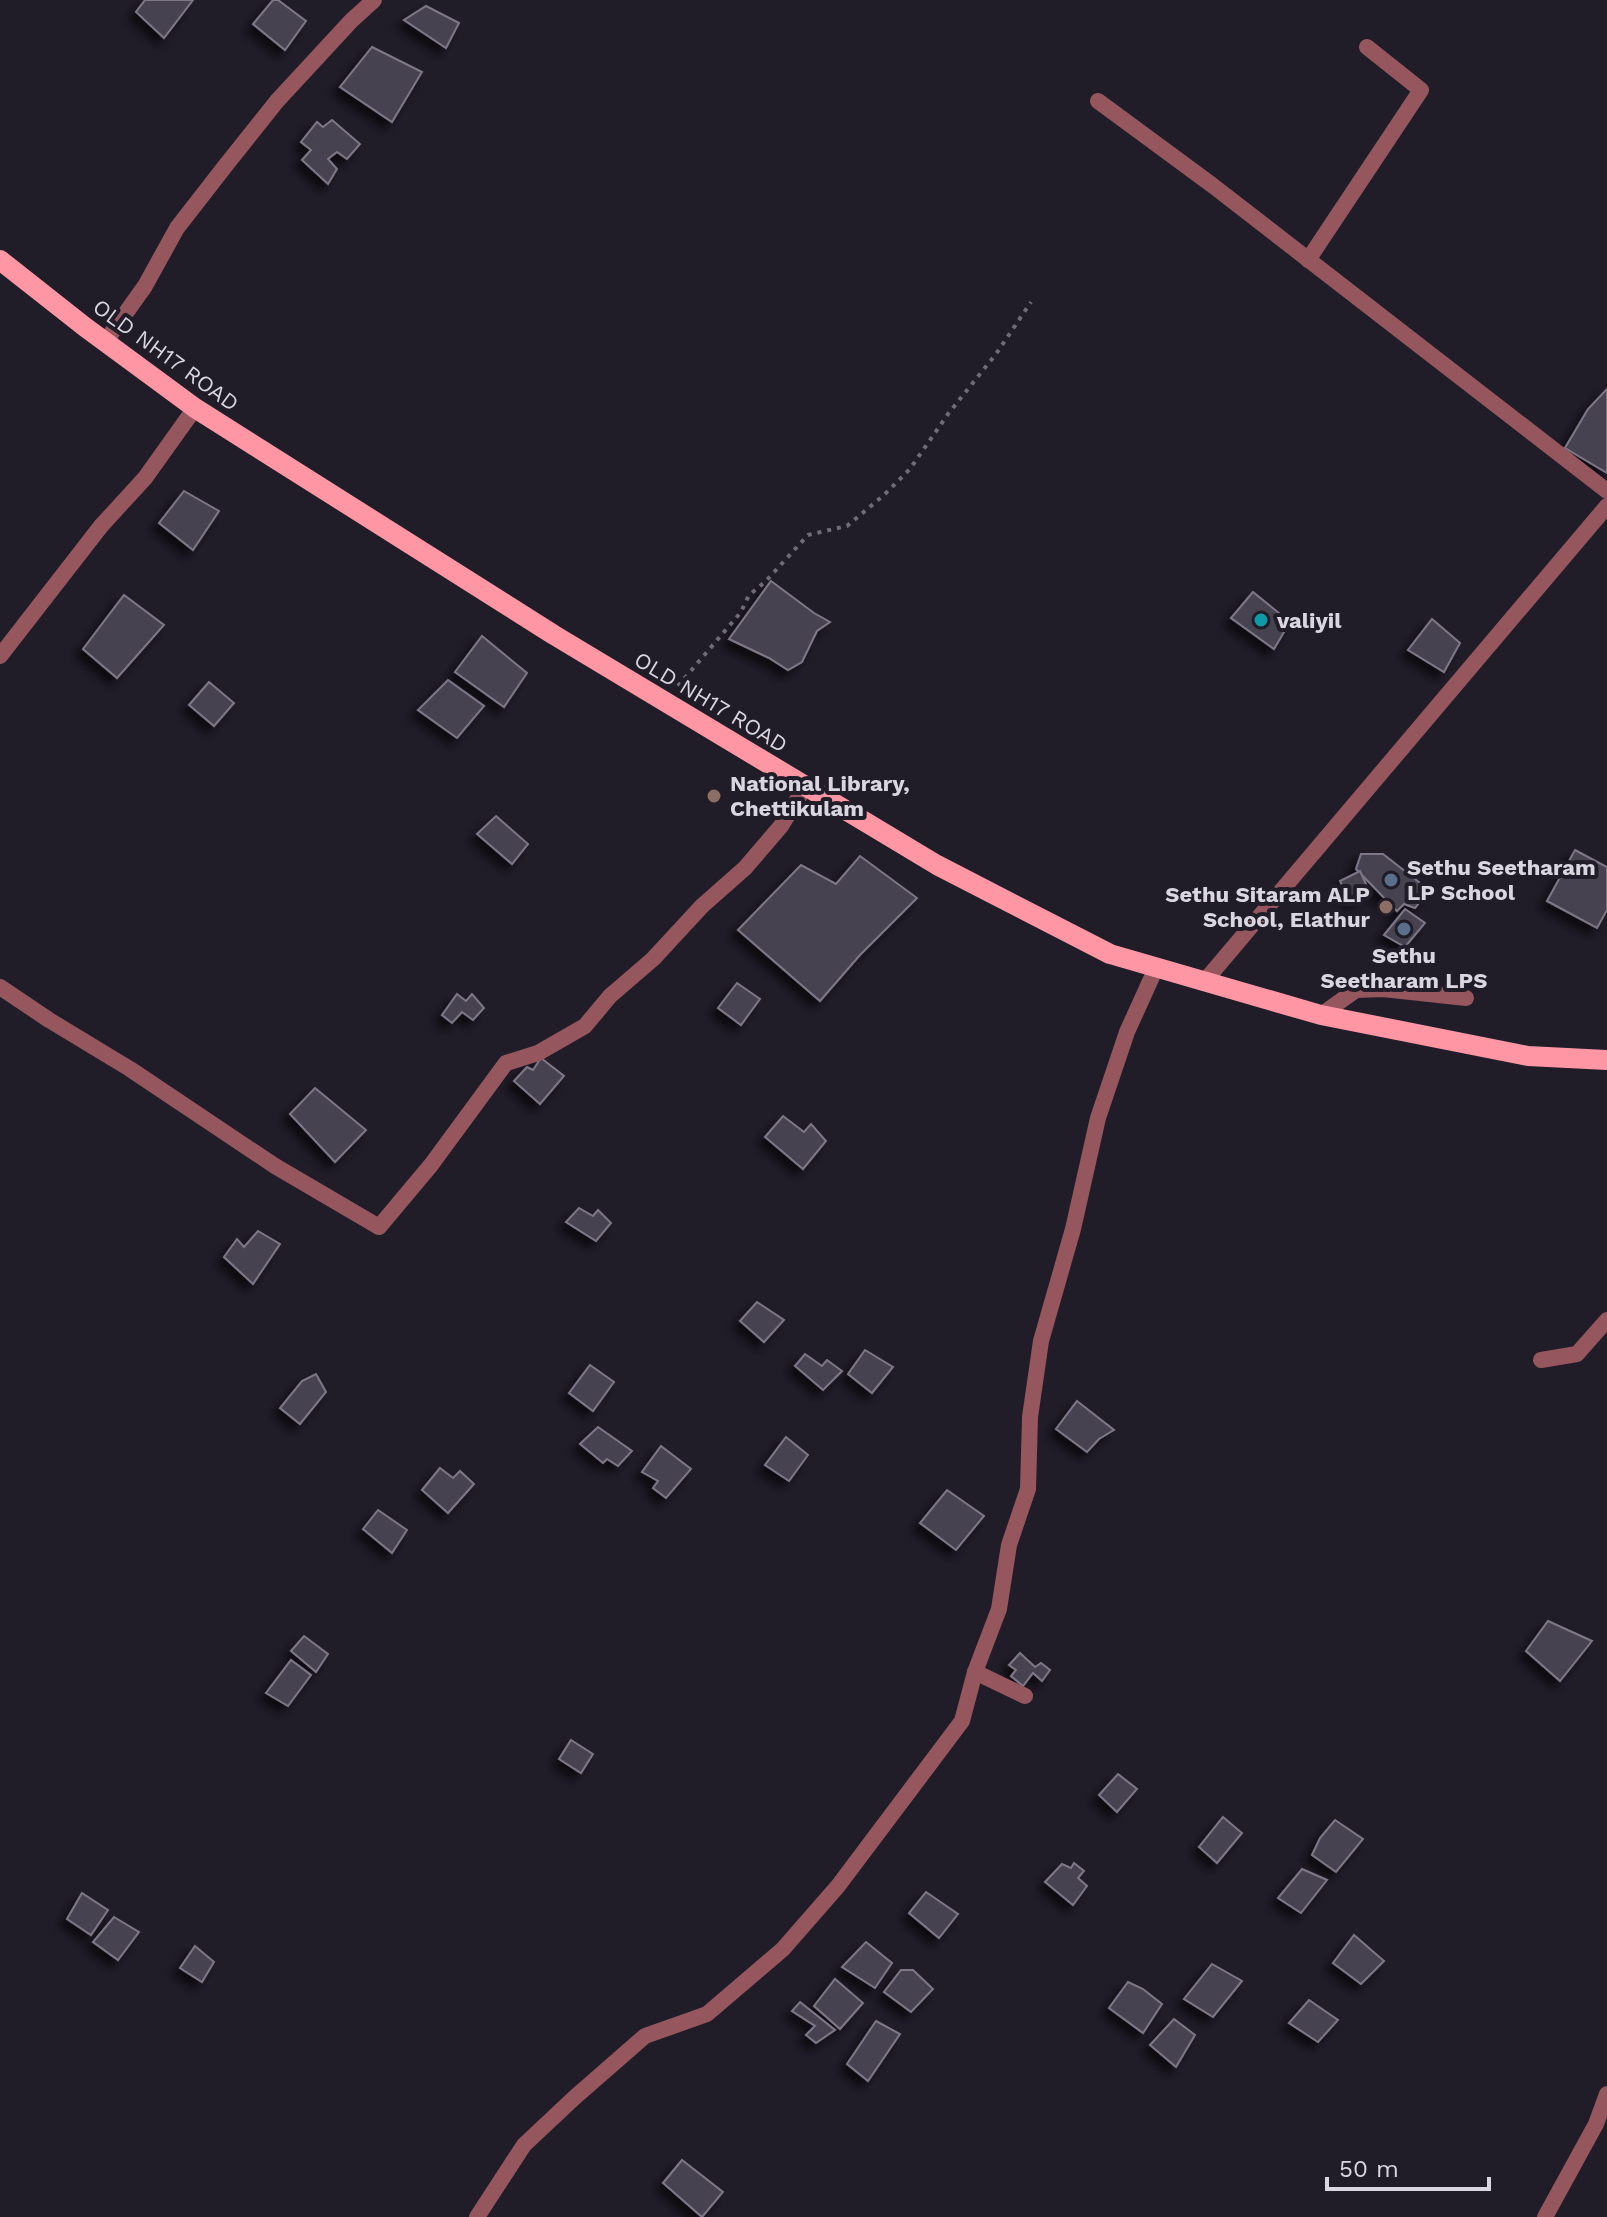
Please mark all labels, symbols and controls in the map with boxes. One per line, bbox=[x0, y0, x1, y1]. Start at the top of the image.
street label: OLD NH17 ROAD bbox=[88, 294, 244, 416]
place label: valiyil bbox=[1276, 608, 1342, 633]
marker: valiyil bbox=[1252, 611, 1270, 629]
street label: OLD NH17 ROAD bbox=[630, 647, 792, 757]
place label: National Library, Chettikulam bbox=[730, 771, 910, 821]
marker: National Library, Chettikulam bbox=[705, 787, 723, 805]
place label: Sethu Seetharam LP School bbox=[1407, 855, 1596, 905]
marker: Sethu Seetharam LP School bbox=[1382, 871, 1400, 889]
place label: Sethu Sitaram ALP School, Elathur bbox=[1165, 882, 1371, 932]
marker: Sethu Sitaram ALP School, Elathur bbox=[1377, 898, 1395, 916]
marker: Sethu Seetharam LPS bbox=[1395, 920, 1413, 938]
place label: Sethu Seetharam LPS bbox=[1321, 943, 1488, 993]
scale bar bbox=[1327, 2141, 1489, 2191]
text: 50 m bbox=[1339, 2155, 1399, 2183]

